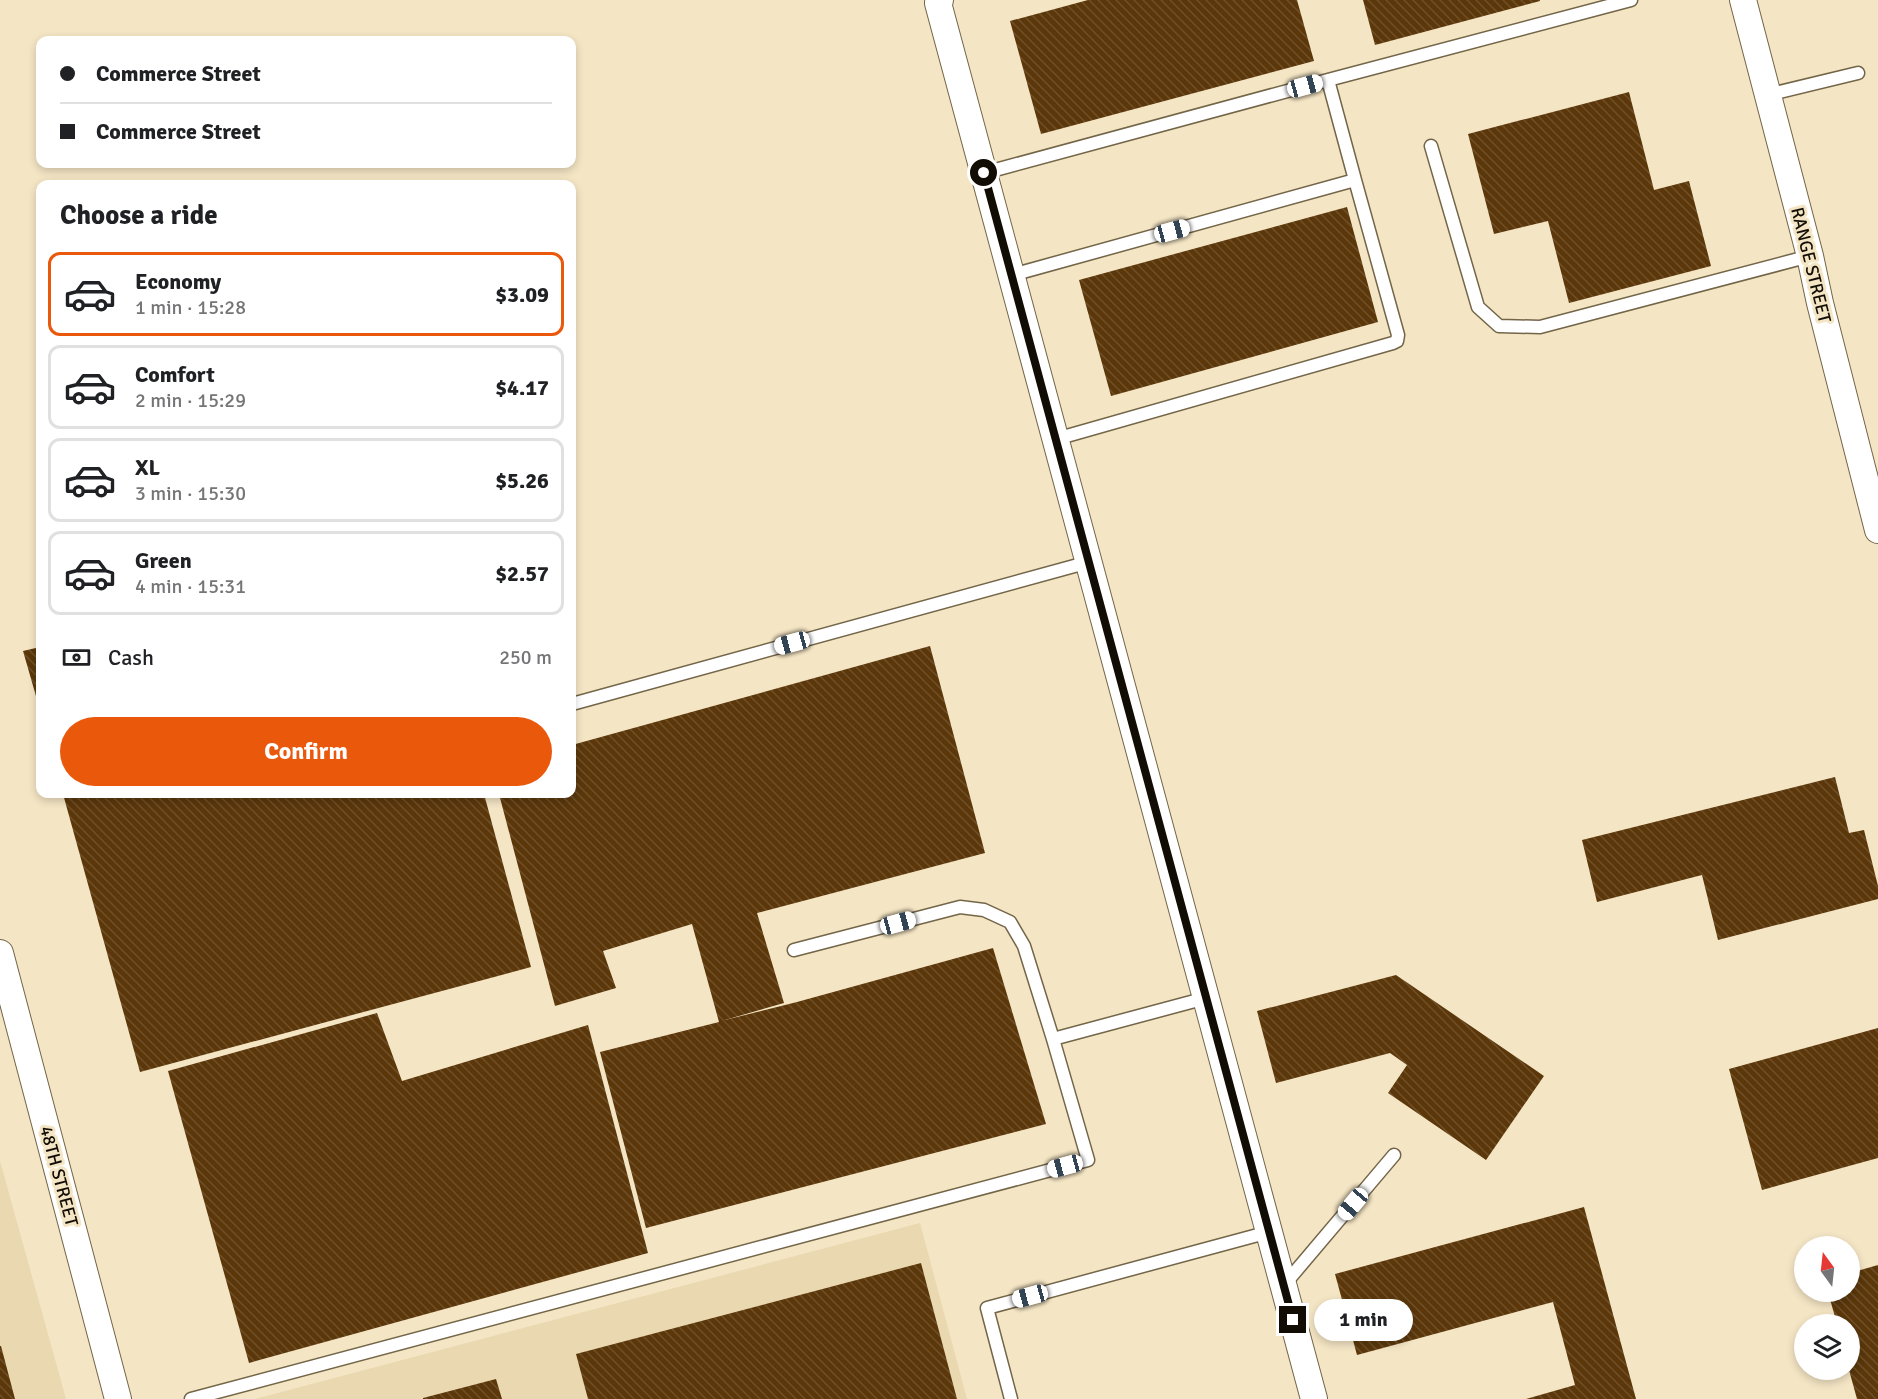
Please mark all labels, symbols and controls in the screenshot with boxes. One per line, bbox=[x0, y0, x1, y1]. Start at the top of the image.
text: Commerce Street bbox=[96, 60, 261, 87]
car bbox=[1285, 73, 1325, 99]
text: Commerce Street bbox=[96, 118, 261, 145]
route start bbox=[970, 159, 997, 186]
text: Choose a ride bbox=[60, 199, 218, 232]
street label: RANGE STREET bbox=[1786, 205, 1836, 325]
car bbox=[1152, 218, 1192, 244]
icon: car bbox=[63, 267, 117, 321]
text: Economy bbox=[135, 268, 221, 295]
text: $3.09 bbox=[495, 281, 549, 308]
text: 1 min · 15:28 bbox=[135, 295, 246, 320]
icon: car bbox=[63, 360, 117, 414]
text: Comfort bbox=[135, 361, 215, 388]
text: $4.17 bbox=[495, 374, 549, 401]
text: 2 min · 15:29 bbox=[135, 388, 246, 413]
icon: car bbox=[63, 453, 117, 507]
text: XL bbox=[135, 454, 160, 481]
text: $5.26 bbox=[495, 467, 549, 494]
text: 3 min · 15:30 bbox=[135, 481, 246, 506]
icon: car bbox=[63, 546, 117, 600]
text: Green bbox=[135, 547, 192, 574]
text: $2.57 bbox=[495, 560, 549, 587]
text: 4 min · 15:31 bbox=[135, 574, 246, 599]
car bbox=[772, 630, 812, 656]
icon: cash bbox=[60, 641, 93, 674]
text: Cash bbox=[108, 644, 154, 671]
text: 250 m bbox=[499, 645, 552, 670]
button: Confirm bbox=[60, 717, 552, 786]
car bbox=[878, 910, 918, 936]
street label: 48TH STREET bbox=[35, 1123, 83, 1229]
car bbox=[1045, 1153, 1085, 1179]
car bbox=[1335, 1184, 1371, 1224]
north arrow bbox=[1794, 1236, 1860, 1302]
map controls bbox=[1794, 1236, 1860, 1380]
car bbox=[1010, 1283, 1050, 1309]
callout: 1 min bbox=[1314, 1299, 1413, 1341]
route end bbox=[1279, 1306, 1306, 1333]
text: 1 min bbox=[1339, 1307, 1388, 1332]
button: layers bbox=[1794, 1314, 1860, 1380]

